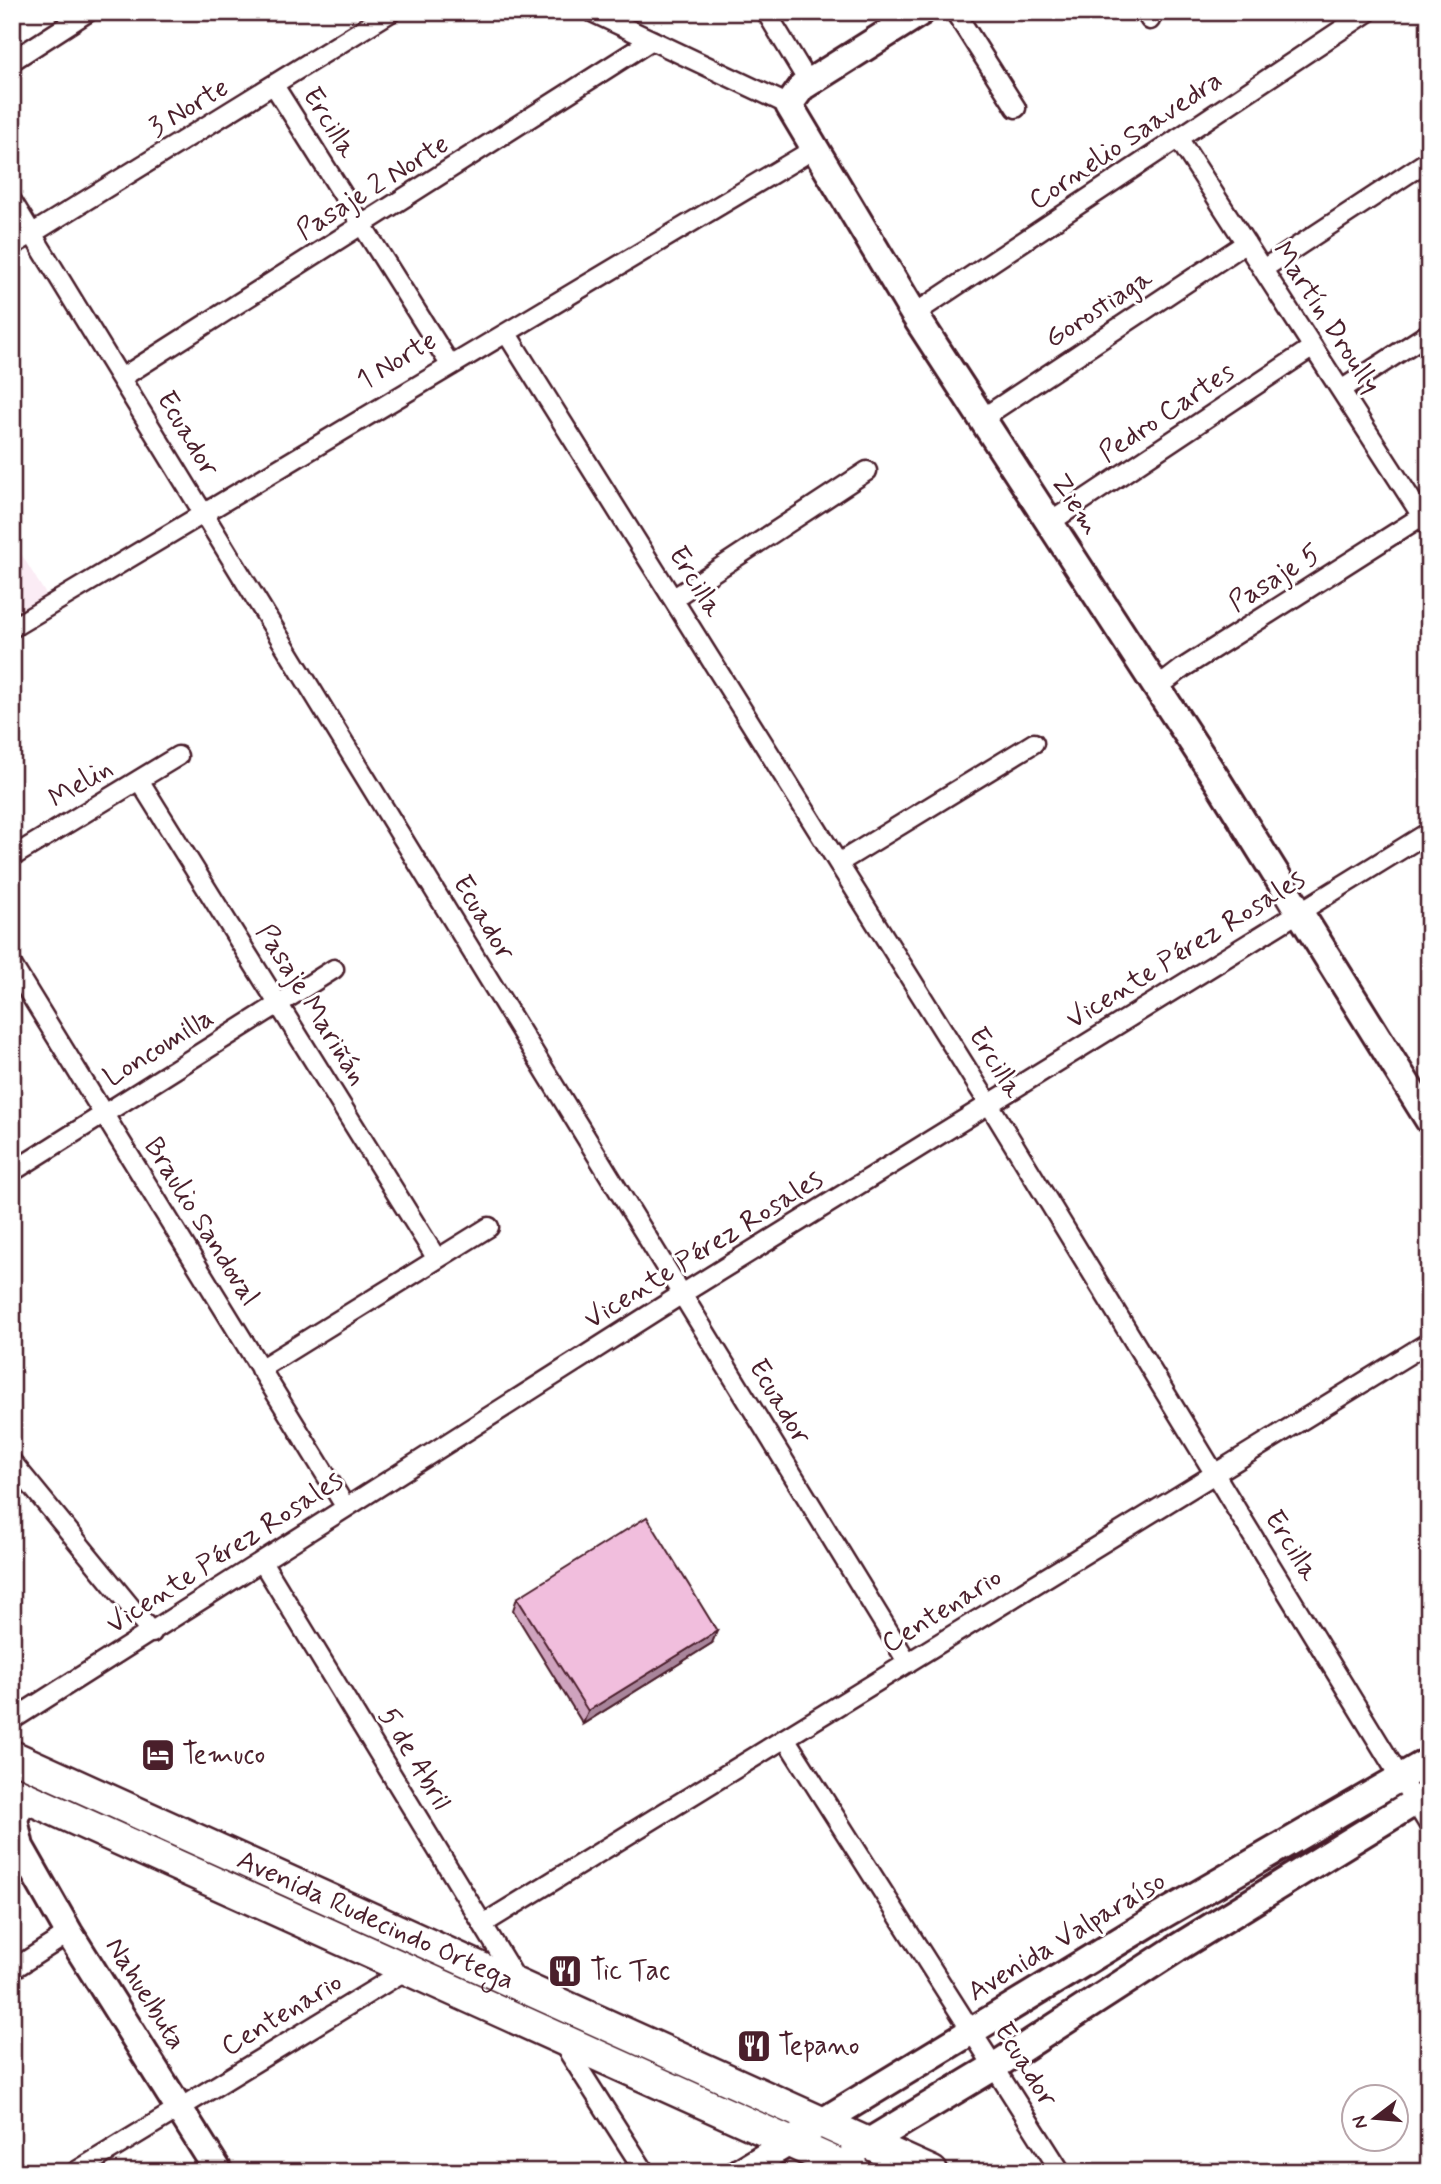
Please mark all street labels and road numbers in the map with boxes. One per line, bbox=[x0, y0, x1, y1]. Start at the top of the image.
street label: Cornelio Saavedra bbox=[1022, 63, 1230, 219]
street label: 3 Norte bbox=[142, 70, 236, 146]
street label: Ercilla bbox=[293, 81, 365, 166]
street label: Pasaje 2 Norte bbox=[290, 126, 456, 250]
street label: Martín Droully bbox=[1263, 235, 1389, 401]
street label: Gorostiaga bbox=[1038, 260, 1160, 357]
street label: 1 Norte bbox=[350, 323, 444, 399]
street label: Pedro Cartes bbox=[1092, 354, 1242, 472]
street label: Ecuador bbox=[147, 384, 227, 484]
street label: Ziem bbox=[1041, 467, 1109, 543]
street label: Pasaje 5 bbox=[1222, 536, 1328, 622]
street label: Ercilla bbox=[659, 540, 731, 625]
street label: Melin bbox=[42, 750, 120, 818]
street label: Vicente Pérez Rosales bbox=[1060, 861, 1312, 1039]
street label: Ecuador bbox=[443, 868, 523, 968]
street label: Pasaje Mariñán bbox=[247, 917, 375, 1093]
street label: Loncomilla bbox=[97, 1000, 221, 1096]
street label: Ercilla bbox=[959, 1021, 1031, 1106]
street label: Braulio Sandoval bbox=[134, 1131, 268, 1313]
street label: Vicente Pérez Rosales bbox=[578, 1161, 830, 1339]
street label: Ecuador bbox=[739, 1352, 819, 1452]
street label: Vicente Pérez Rosales bbox=[100, 1463, 350, 1643]
street label: Ercilla bbox=[1255, 1504, 1327, 1589]
street label: Centenario bbox=[875, 1559, 1009, 1663]
street label: 5 de Abril bbox=[369, 1701, 459, 1817]
street label: Avenida Rudecindo Ortega bbox=[231, 1842, 520, 1999]
street label: Avenida Valparaíso bbox=[961, 1863, 1173, 2011]
street label: Nahuelbuta bbox=[96, 1931, 194, 2057]
street label: Centenario bbox=[215, 1964, 349, 2066]
street label: Ecuador bbox=[985, 2016, 1066, 2115]

